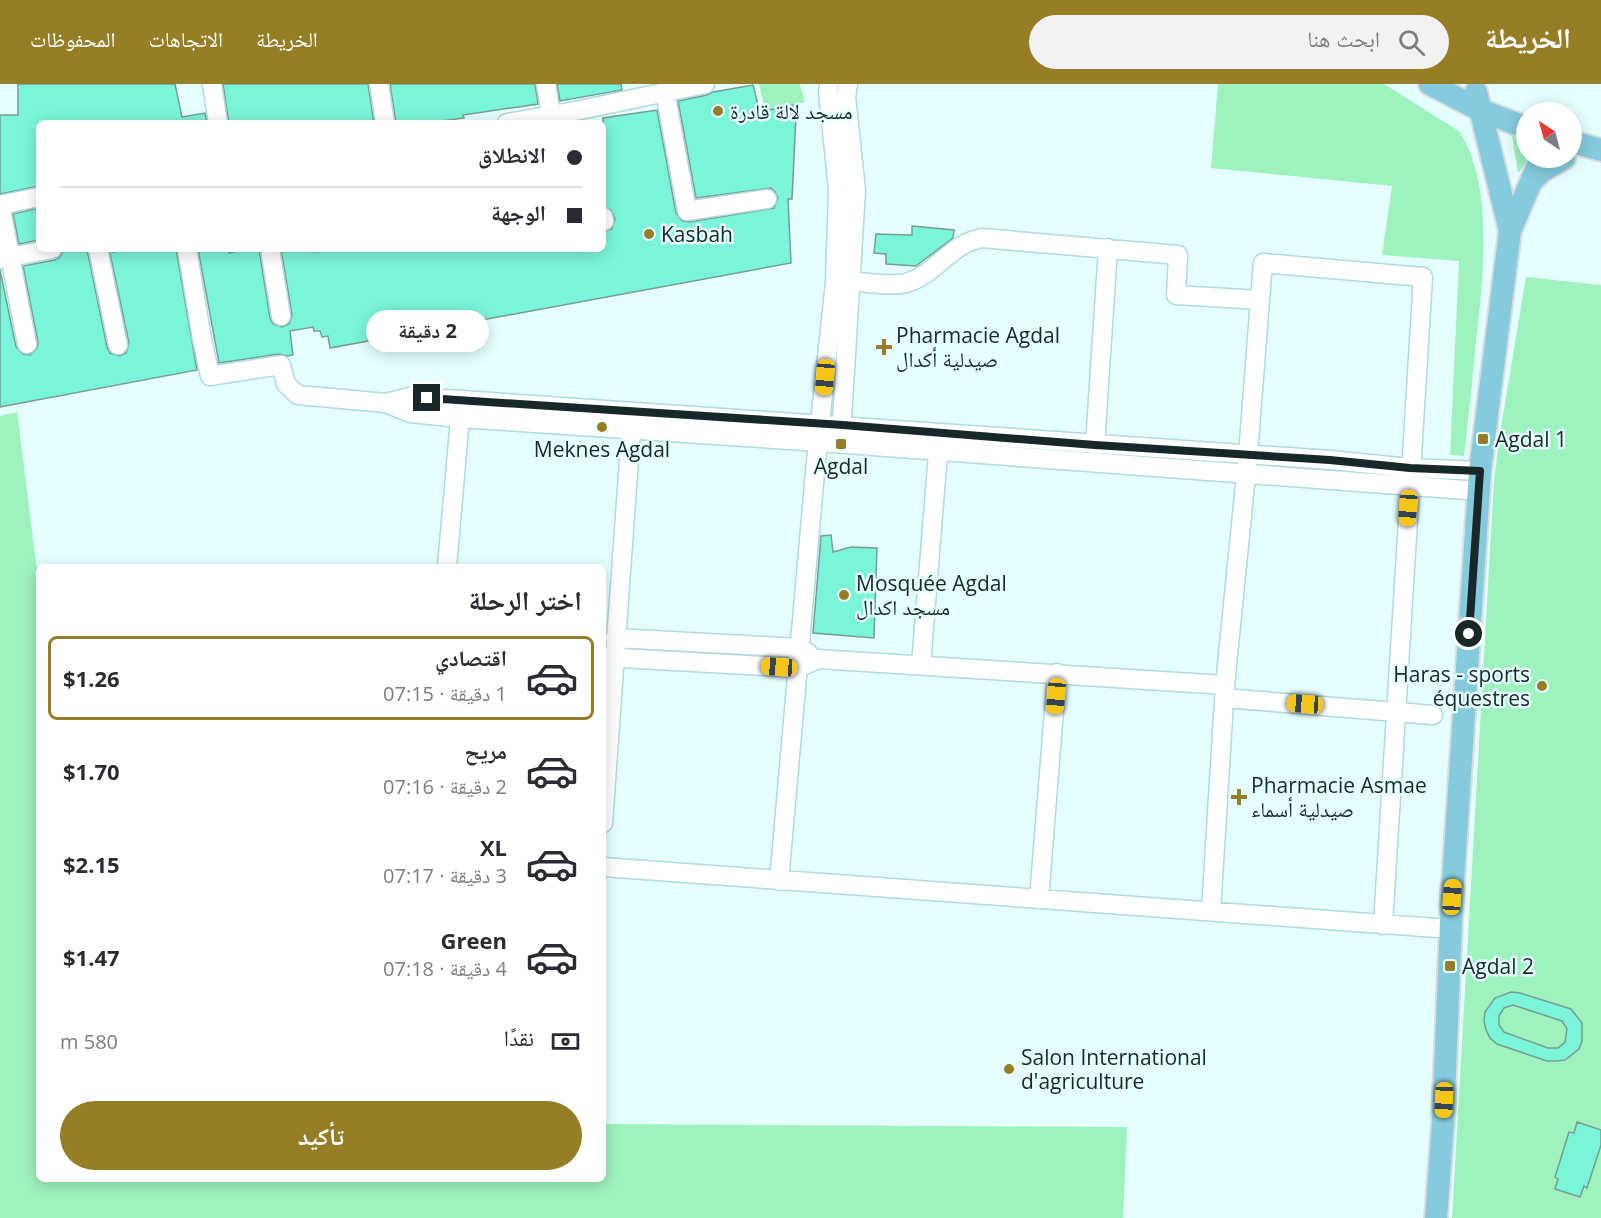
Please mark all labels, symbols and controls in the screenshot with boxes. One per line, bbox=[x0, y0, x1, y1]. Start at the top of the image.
search box bbox=[1029, 15, 1449, 69]
text: الخريطة bbox=[1485, 18, 1571, 56]
text: ابحث هنا bbox=[1307, 23, 1380, 53]
text: المحفوظات bbox=[30, 25, 115, 53]
text: الاتجاهات bbox=[148, 25, 223, 53]
text: الخريطة bbox=[256, 25, 318, 53]
icon: search bbox=[1395, 26, 1428, 59]
place label: مسجد لالة قادرة bbox=[730, 97, 853, 125]
north arrow bbox=[1516, 102, 1582, 168]
map controls bbox=[1516, 102, 1582, 168]
marker: مسجد لالة قادرة bbox=[711, 104, 725, 118]
text: الانطلاق bbox=[478, 139, 546, 169]
text: الوجهة bbox=[491, 197, 546, 227]
place label: Kasbah bbox=[661, 220, 733, 248]
marker: Kasbah bbox=[642, 227, 656, 241]
callout: 2 دقيقة bbox=[366, 311, 488, 353]
text: 2 دقيقة bbox=[398, 317, 457, 344]
place label: Pharmacie Agdal صيدلية أكدال bbox=[896, 321, 1060, 373]
marker: Pharmacie Agdal صيدلية أكدال bbox=[877, 340, 891, 354]
car bbox=[814, 358, 836, 396]
route end bbox=[413, 384, 440, 411]
marker: Meknes Agdal bbox=[595, 420, 609, 434]
place label: Agdal 1 bbox=[1495, 425, 1567, 453]
marker: Agdal 1 bbox=[1476, 432, 1490, 446]
place label: Meknes Agdal bbox=[534, 435, 670, 463]
marker: Agdal bbox=[834, 437, 848, 451]
place label: Agdal bbox=[814, 452, 868, 480]
car bbox=[1398, 489, 1418, 527]
place label: Mosquée Agdal مسجد اكدال bbox=[856, 569, 1007, 621]
text: اختر الرحلة bbox=[468, 581, 582, 618]
marker: Mosquée Agdal مسجد اكدال bbox=[837, 588, 851, 602]
route start bbox=[1455, 620, 1482, 647]
text: اقتصادي bbox=[435, 642, 507, 672]
icon: car bbox=[525, 651, 579, 705]
car bbox=[760, 657, 798, 677]
place label: Haras - sports équestres bbox=[1393, 660, 1530, 712]
text: $1.26 bbox=[63, 663, 120, 693]
car bbox=[1045, 677, 1067, 715]
marker: Haras - sports équestres bbox=[1535, 679, 1549, 693]
text: 1 دقيقة · 07:15 bbox=[383, 680, 507, 707]
car bbox=[1286, 694, 1324, 714]
text: مريح bbox=[464, 735, 507, 765]
icon: car bbox=[525, 744, 579, 798]
text: $1.70 bbox=[63, 756, 120, 786]
place label: Pharmacie Asmae صيدلية أسماء bbox=[1251, 771, 1427, 823]
text: 2 دقيقة · 07:16 bbox=[383, 773, 507, 800]
marker: Pharmacie Asmae صيدلية أسماء bbox=[1232, 790, 1246, 804]
text: XL bbox=[480, 832, 507, 862]
icon: car bbox=[525, 837, 579, 891]
text: $2.15 bbox=[63, 849, 120, 879]
text: 3 دقيقة · 07:17 bbox=[383, 862, 507, 889]
car bbox=[1442, 878, 1462, 916]
text: Green bbox=[441, 925, 507, 955]
icon: car bbox=[525, 930, 579, 984]
text: $1.47 bbox=[63, 942, 120, 972]
place label: Agdal 2 bbox=[1462, 952, 1534, 980]
text: 4 دقيقة · 07:18 bbox=[383, 955, 507, 982]
marker: Agdal 2 bbox=[1443, 959, 1457, 973]
text: نقدًا bbox=[504, 1022, 534, 1052]
icon: cash bbox=[549, 1025, 582, 1058]
text: 580 m bbox=[60, 1028, 118, 1055]
place label: Salon International d'agriculture bbox=[1021, 1043, 1207, 1095]
marker: Salon International d'agriculture bbox=[1002, 1062, 1016, 1076]
car bbox=[1434, 1082, 1454, 1118]
button: تأكيد bbox=[60, 1101, 582, 1170]

